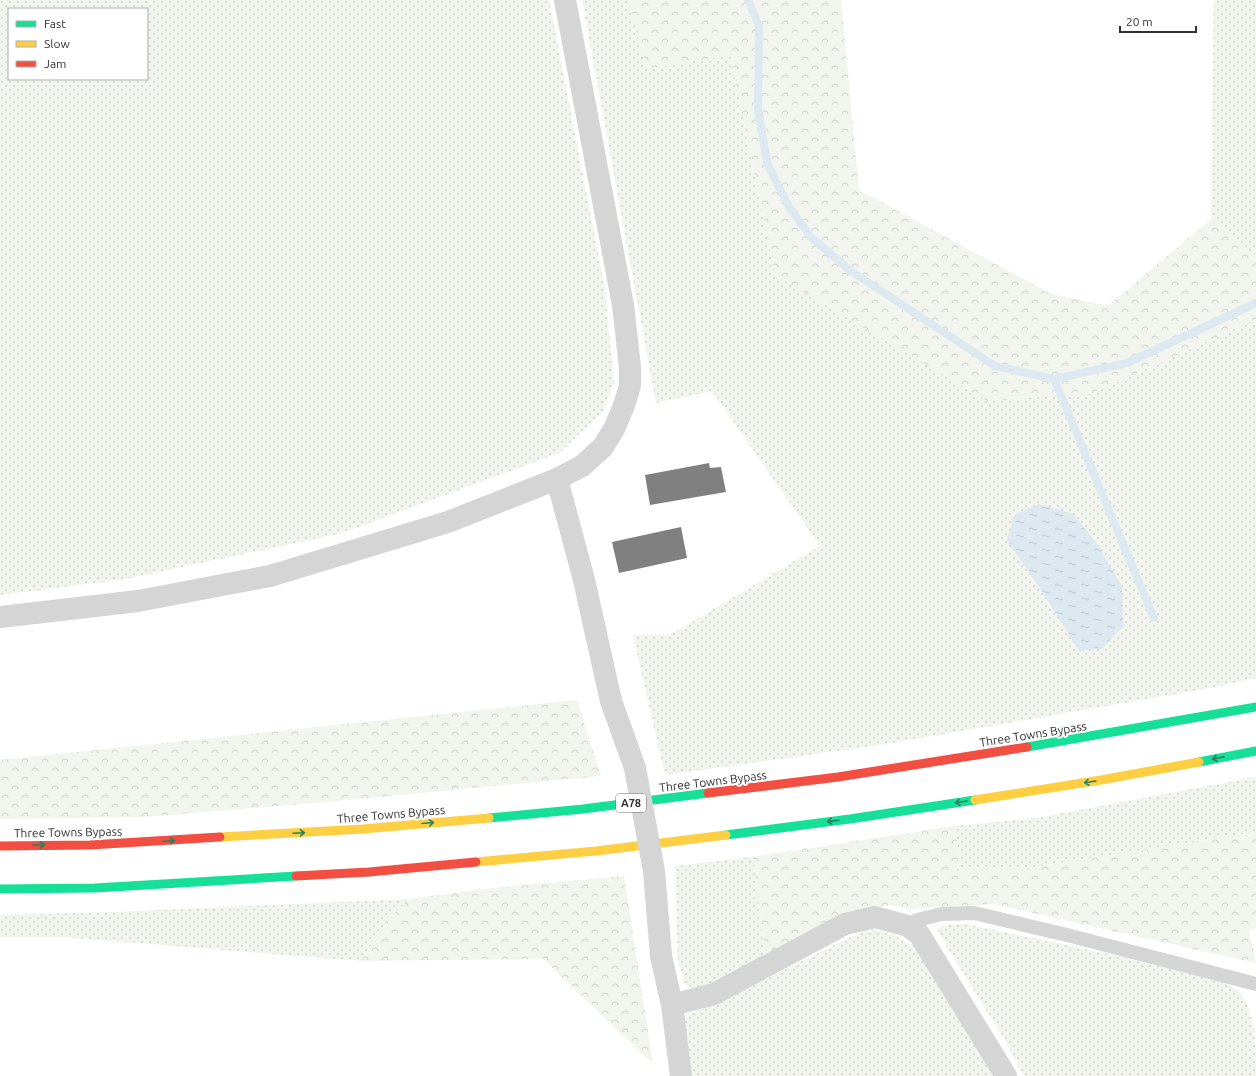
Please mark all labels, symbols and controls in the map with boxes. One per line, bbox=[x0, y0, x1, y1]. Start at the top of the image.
legend bbox=[8, 8, 148, 80]
scale bar bbox=[1120, 8, 1196, 34]
text: 20 m bbox=[1126, 15, 1153, 28]
text: Fast bbox=[44, 17, 66, 30]
text: Slow bbox=[44, 37, 70, 50]
text: Jam bbox=[44, 57, 66, 70]
street label: Three Towns Bypass bbox=[979, 719, 1087, 749]
one-way arrow bbox=[1212, 754, 1225, 762]
street label: Three Towns Bypass bbox=[658, 768, 768, 794]
one-way arrow bbox=[1084, 778, 1097, 786]
road number: A78 bbox=[616, 794, 646, 812]
one-way arrow bbox=[955, 798, 968, 806]
street label: Three Towns Bypass bbox=[336, 803, 446, 825]
one-way arrow bbox=[827, 817, 840, 825]
one-way arrow bbox=[421, 820, 434, 827]
street label: Three Towns Bypass bbox=[14, 825, 122, 839]
one-way arrow bbox=[292, 829, 305, 837]
one-way arrow bbox=[162, 837, 175, 844]
one-way arrow bbox=[32, 841, 45, 849]

